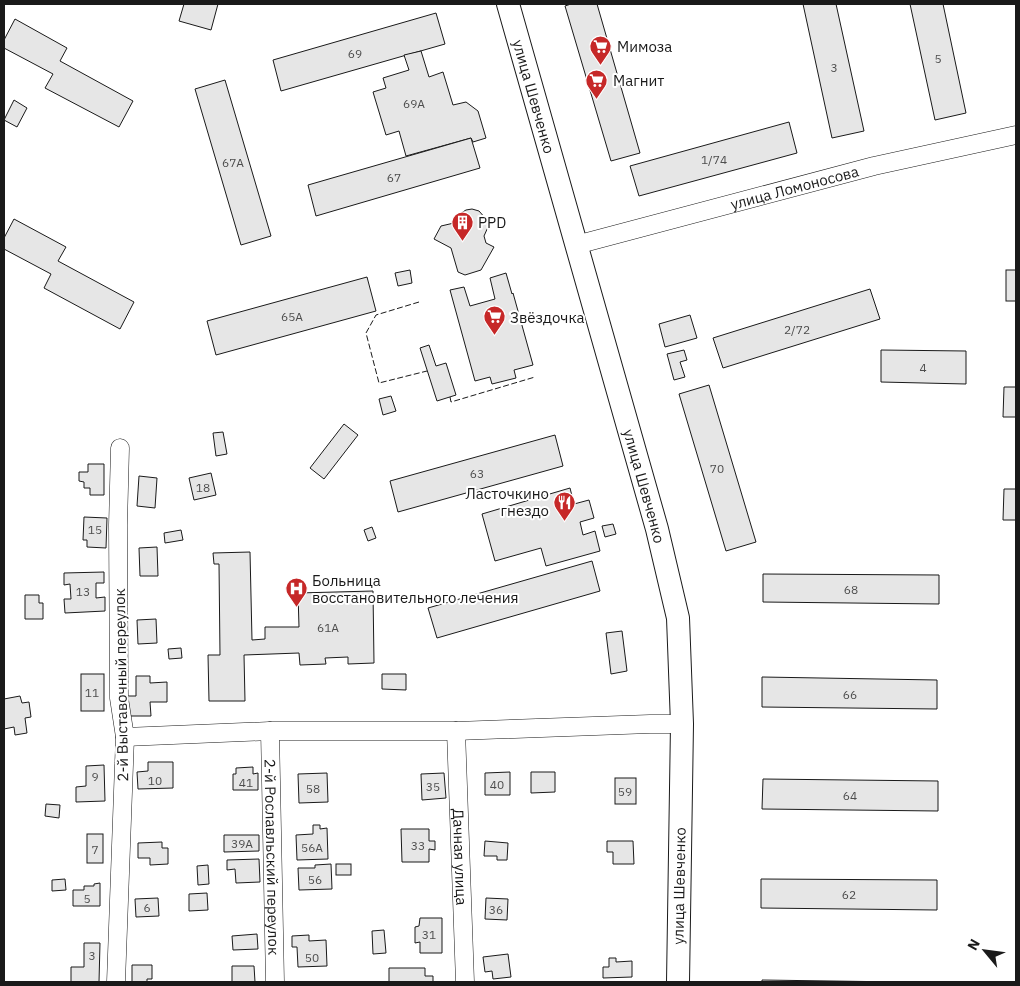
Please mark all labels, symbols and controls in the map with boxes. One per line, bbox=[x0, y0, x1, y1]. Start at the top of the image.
supermarket icon: Мимоза bbox=[589, 34, 613, 65]
street label: улица Шевченко bbox=[509, 37, 559, 156]
place label: Мимоза bbox=[617, 37, 672, 56]
house number: 69 bbox=[348, 46, 362, 61]
house number: 5 bbox=[934, 51, 942, 66]
house number: 3 bbox=[830, 60, 838, 75]
supermarket icon: Магнит bbox=[585, 68, 609, 99]
place label: Магнит bbox=[613, 71, 664, 90]
house number: 69А bbox=[403, 96, 425, 111]
house number: 1/74 bbox=[701, 152, 727, 167]
house number: 67А bbox=[222, 155, 244, 170]
street label: улица Ломоносова bbox=[728, 161, 861, 213]
house number: 67 bbox=[387, 170, 401, 185]
building icon: PPD bbox=[450, 210, 474, 241]
place label: PPD bbox=[478, 213, 506, 232]
supermarket icon: Звёздочка bbox=[482, 305, 506, 336]
place label: Звёздочка bbox=[510, 308, 585, 327]
house number: 65А bbox=[281, 309, 303, 324]
house number: 2/72 bbox=[784, 322, 810, 337]
house number: 4 bbox=[919, 360, 927, 375]
street label: улица Шевченко bbox=[620, 427, 669, 545]
house number: 70 bbox=[710, 461, 724, 476]
house number: 63 bbox=[470, 466, 484, 481]
house number: 18 bbox=[196, 480, 210, 495]
place label: Ласточкино гнездо bbox=[465, 484, 549, 520]
restaurant icon: Ласточкино гнездо bbox=[553, 490, 577, 521]
house number: 15 bbox=[88, 522, 102, 537]
place label: Больница восстановительного лечения bbox=[312, 571, 519, 607]
hospital icon: Больница восстановительного лечения bbox=[284, 577, 308, 608]
house number: 68 bbox=[844, 582, 858, 597]
house number: 13 bbox=[76, 584, 90, 599]
street label: 2-й Выставочный переулок bbox=[110, 588, 132, 782]
house number: 61А bbox=[317, 620, 339, 635]
house number: 11 bbox=[85, 685, 99, 700]
house number: 66 bbox=[843, 687, 857, 702]
street label: 2-й Рославльский переулок bbox=[261, 759, 284, 955]
house number: 9 bbox=[91, 769, 99, 784]
house number: 10 bbox=[148, 773, 162, 788]
house number: 41 bbox=[239, 775, 253, 790]
house number: 40 bbox=[490, 777, 504, 792]
house number: 35 bbox=[426, 779, 440, 794]
house number: 58 bbox=[306, 781, 320, 796]
house number: 59 bbox=[618, 784, 632, 799]
house number: 64 bbox=[843, 788, 857, 803]
street label: Дачная улица bbox=[449, 808, 472, 906]
street label: улица Шевченко bbox=[668, 827, 690, 945]
house number: 39А bbox=[231, 836, 253, 851]
house number: 33 bbox=[411, 838, 425, 853]
house number: 56А bbox=[301, 840, 323, 855]
house number: 7 bbox=[91, 842, 99, 857]
house number: 56 bbox=[308, 872, 322, 887]
house number: 62 bbox=[842, 887, 856, 902]
house number: 5 bbox=[83, 891, 91, 906]
house number: 6 bbox=[143, 900, 151, 915]
house number: 36 bbox=[489, 902, 503, 917]
north arrow bbox=[960, 926, 1010, 976]
house number: 31 bbox=[422, 927, 436, 942]
text: N bbox=[963, 936, 984, 953]
house number: 3 bbox=[88, 948, 96, 963]
house number: 50 bbox=[305, 950, 319, 965]

